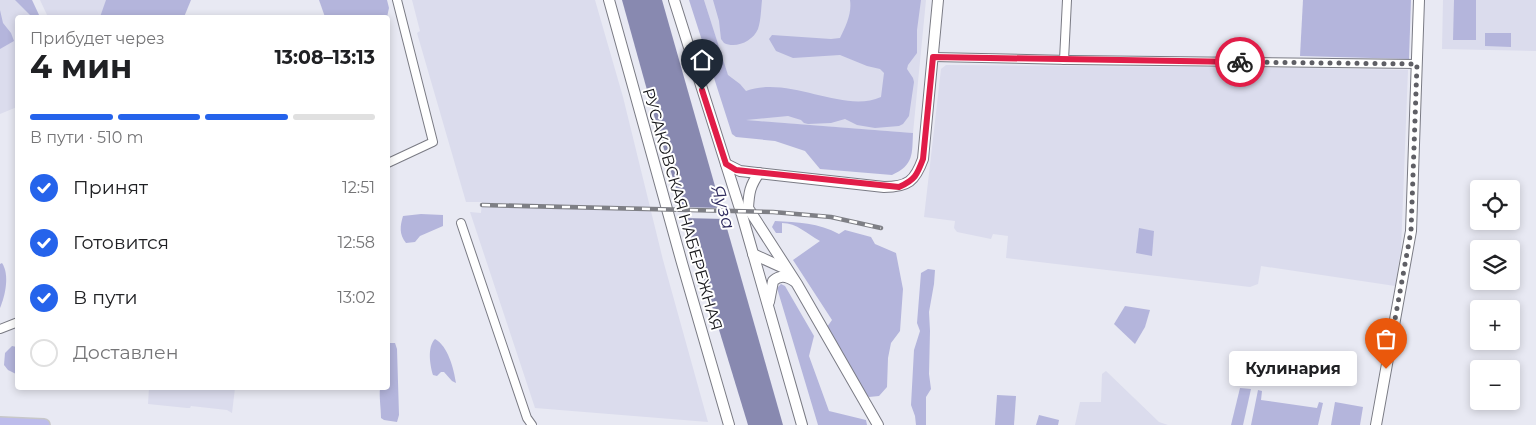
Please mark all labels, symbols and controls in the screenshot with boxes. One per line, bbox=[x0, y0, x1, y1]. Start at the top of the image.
text: Прибудет через bbox=[30, 29, 165, 48]
courier bbox=[1215, 37, 1265, 87]
pin bbox=[681, 39, 723, 90]
text: 13:08–13:13 bbox=[274, 46, 375, 69]
icon: home bbox=[688, 46, 716, 74]
text: 4 мин bbox=[30, 47, 132, 86]
icon: bike bbox=[1226, 48, 1254, 76]
street label: РУСАКОВСКАЯ НАБЕРЕЖНАЯ bbox=[639, 86, 726, 333]
text: В пути · 510 m bbox=[30, 128, 143, 147]
icon: check bbox=[30, 174, 58, 202]
text: Принят bbox=[73, 176, 148, 199]
text: 12:51 bbox=[342, 178, 375, 197]
map controls bbox=[1470, 180, 1520, 410]
button: locate bbox=[1470, 180, 1520, 230]
water label: Яуза bbox=[706, 182, 740, 232]
icon: check bbox=[30, 229, 58, 257]
text: Готовится bbox=[73, 231, 169, 254]
text: 12:58 bbox=[337, 233, 375, 252]
button: layers bbox=[1470, 240, 1520, 290]
icon: check bbox=[30, 284, 58, 312]
text: В пути bbox=[73, 286, 138, 309]
text: 13:02 bbox=[337, 288, 375, 307]
button: + bbox=[1470, 300, 1520, 350]
pin bbox=[1365, 318, 1407, 369]
icon: bag bbox=[1372, 325, 1400, 353]
text: Доставлен bbox=[73, 341, 179, 364]
callout: Кулинария bbox=[1228, 352, 1356, 386]
text: Кулинария bbox=[1245, 359, 1341, 378]
button: − bbox=[1470, 360, 1520, 410]

